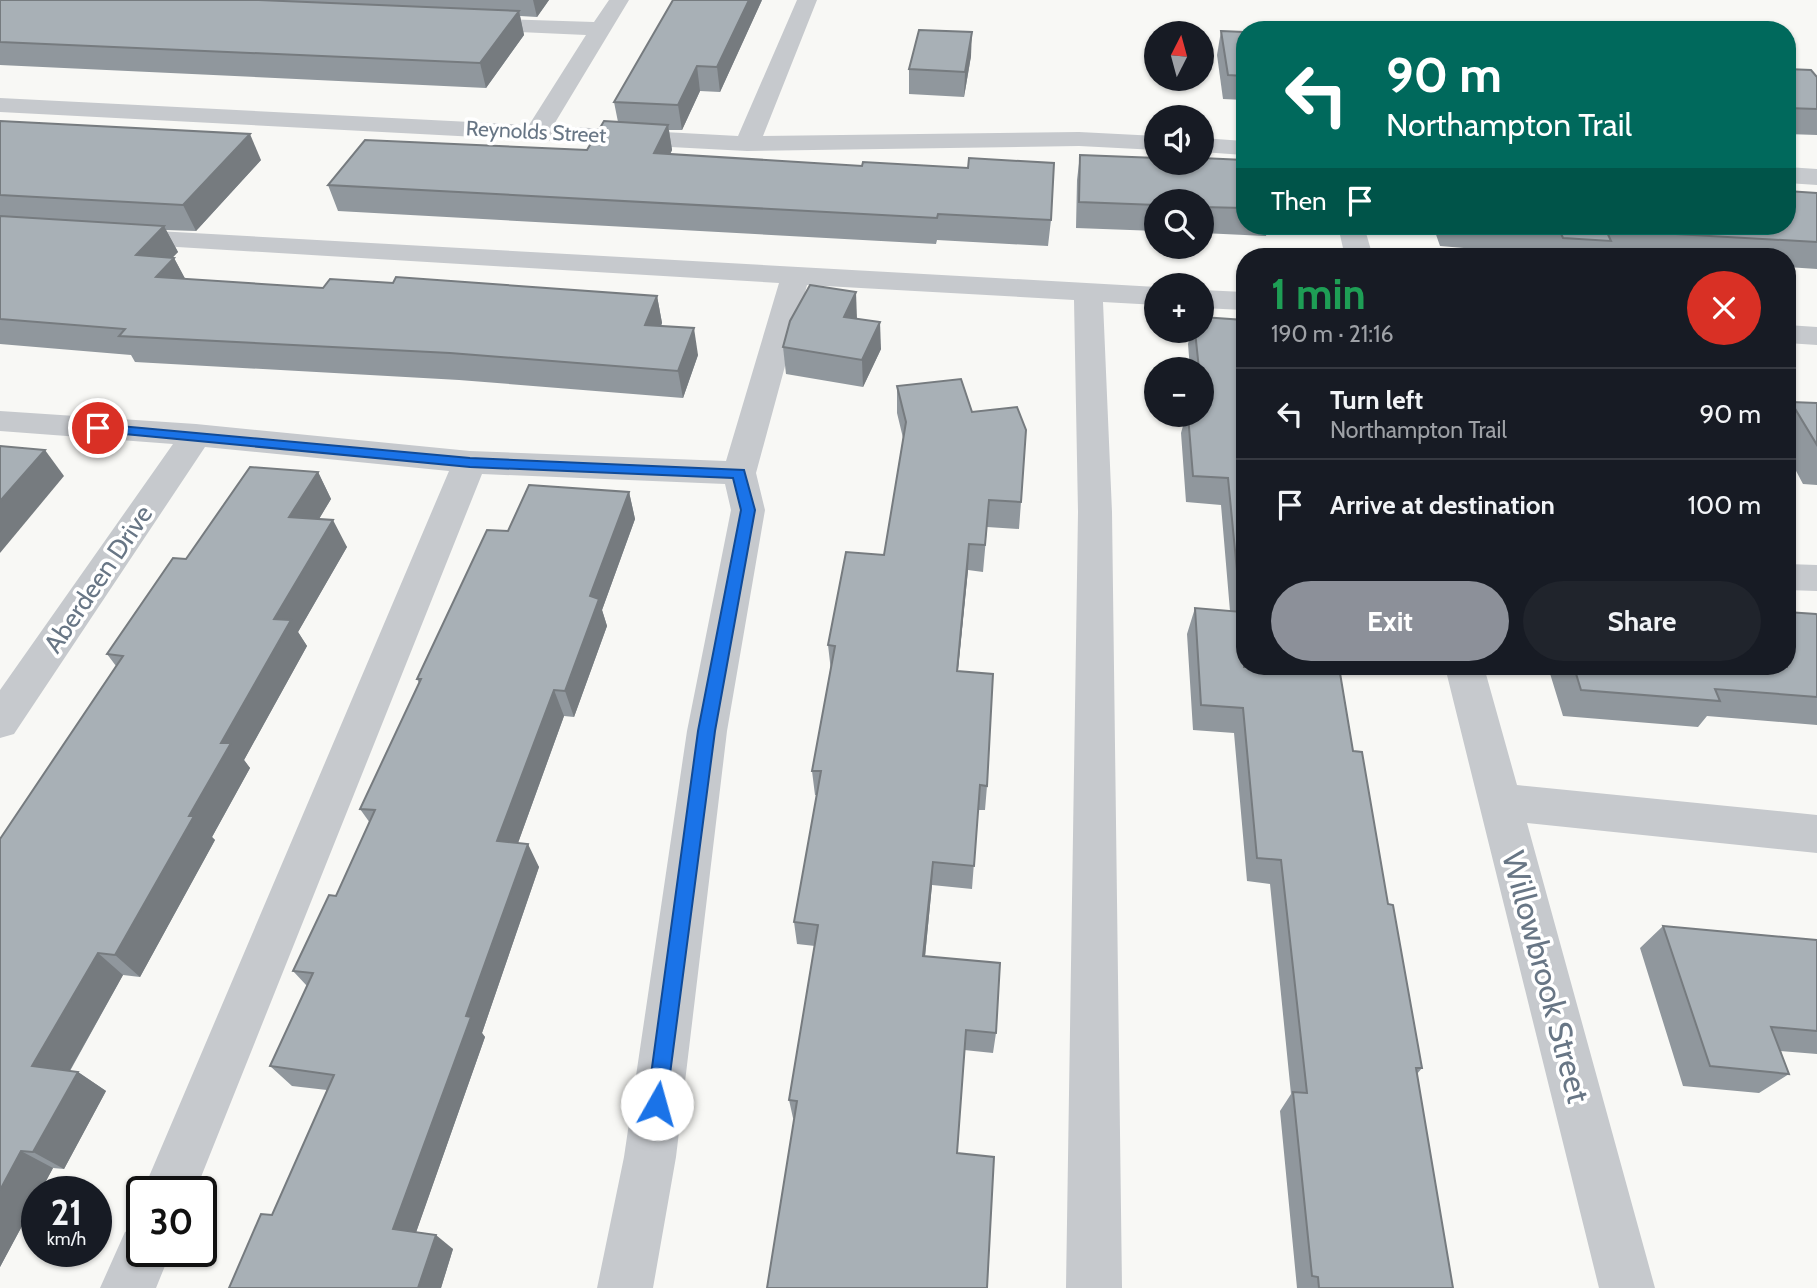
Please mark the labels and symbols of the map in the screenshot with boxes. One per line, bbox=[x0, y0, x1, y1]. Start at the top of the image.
north arrow bbox=[1144, 21, 1214, 91]
street label: Reynolds Street bbox=[465, 115, 607, 148]
pin bbox=[68, 398, 128, 458]
street label: Aberdeen Drive bbox=[37, 499, 159, 659]
street label: Willowbrook Street bbox=[1494, 847, 1599, 1107]
position arrow bbox=[620, 1067, 694, 1141]
speed limit sign: 30 bbox=[126, 1176, 217, 1267]

